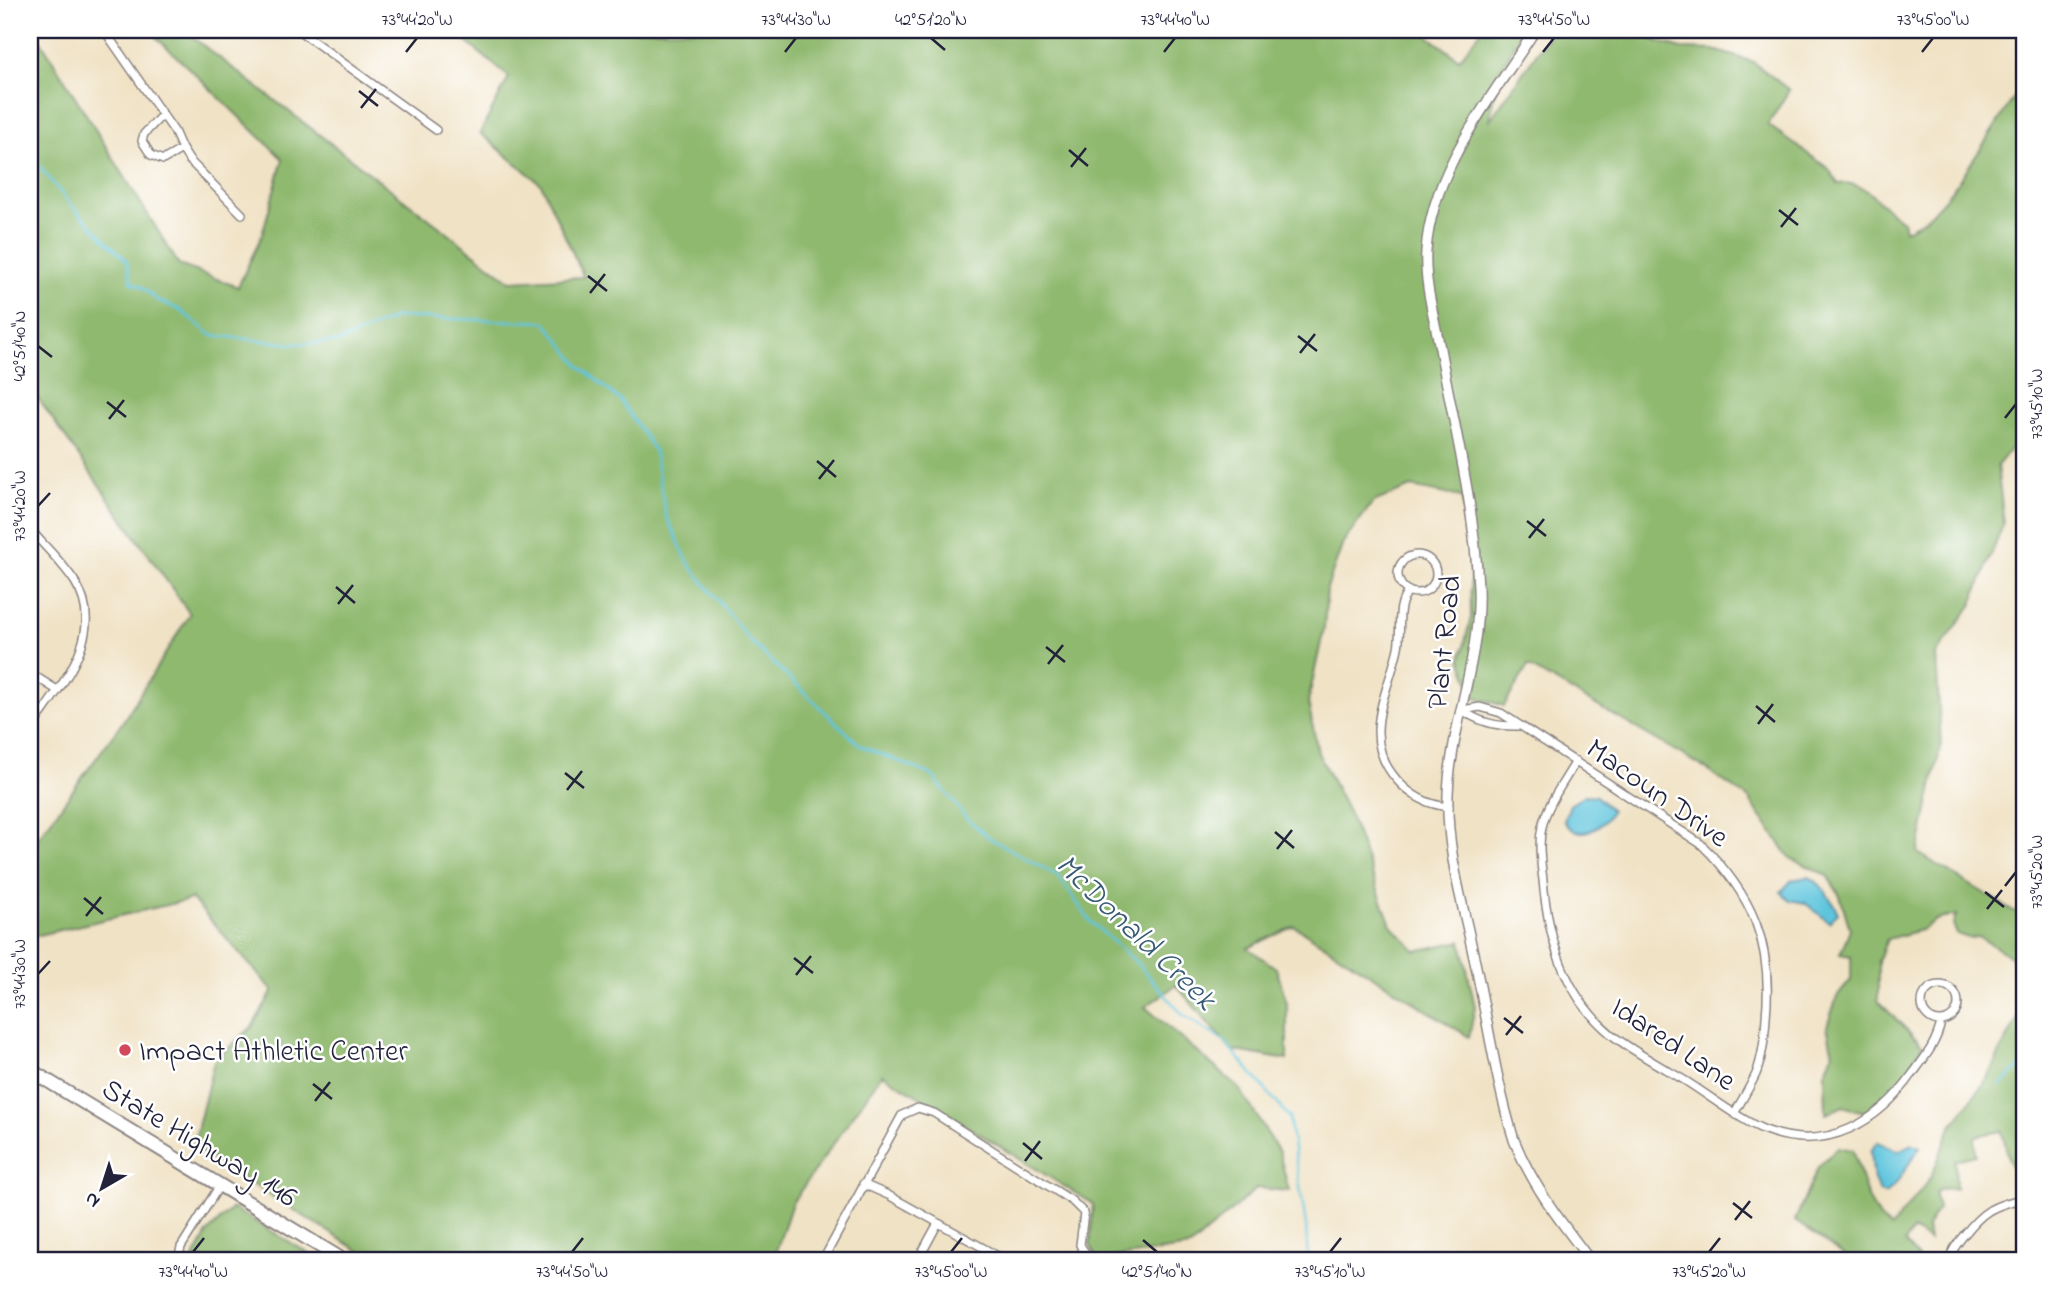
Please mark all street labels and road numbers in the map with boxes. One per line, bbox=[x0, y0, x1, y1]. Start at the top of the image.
street label: Plant Road bbox=[1417, 573, 1475, 711]
street label: Macoun Drive bbox=[1576, 729, 1737, 860]
street label: Idared Lane bbox=[1601, 987, 1744, 1104]
street label: State Highway 146 bbox=[92, 1069, 305, 1220]

